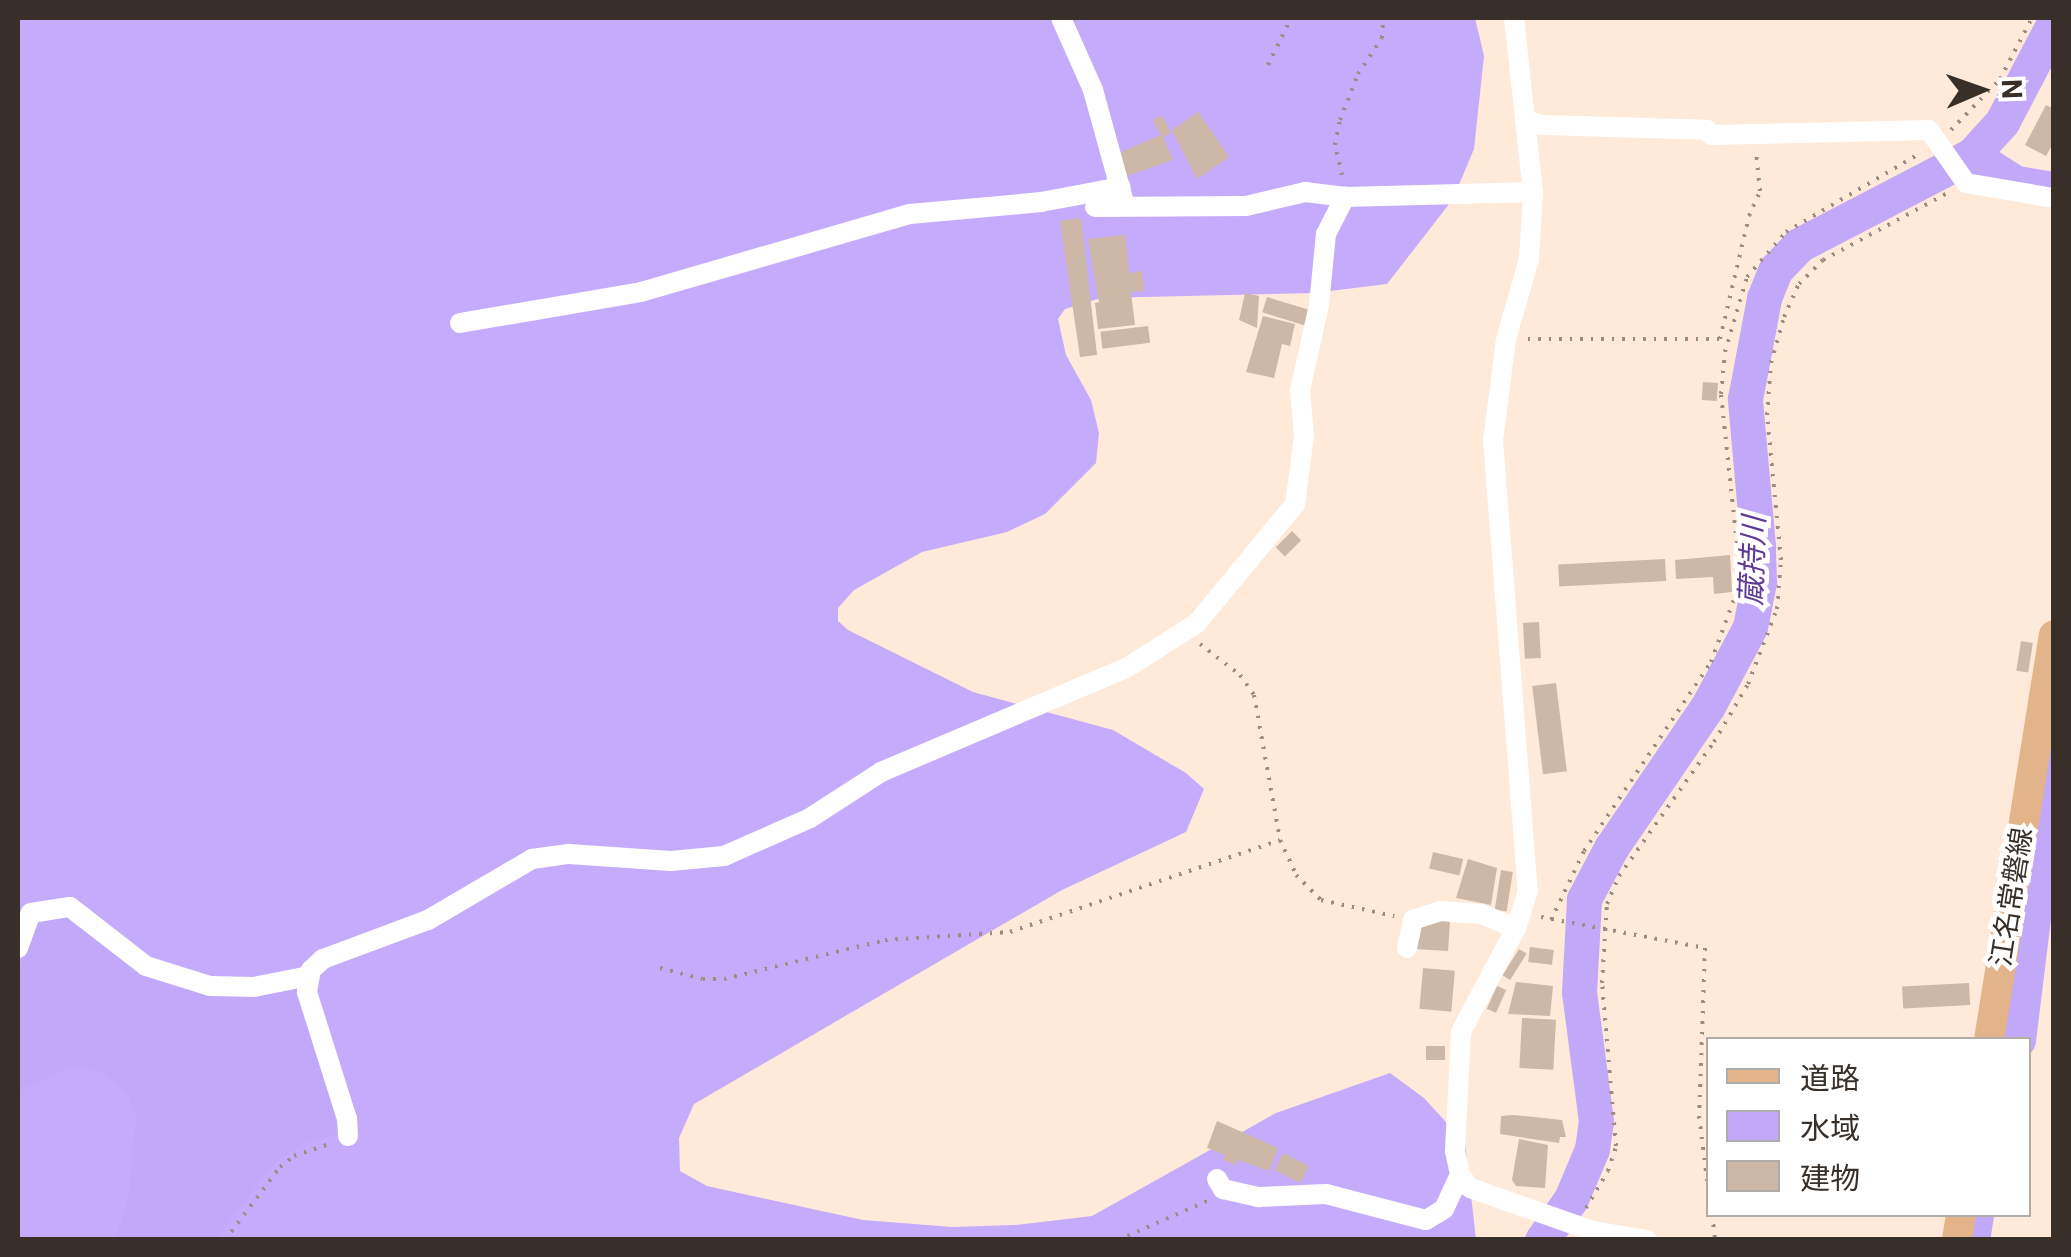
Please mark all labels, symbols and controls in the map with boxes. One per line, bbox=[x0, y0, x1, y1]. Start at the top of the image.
north arrow bbox=[1931, 40, 2031, 140]
text: N bbox=[1995, 78, 2028, 99]
water label: 蔵持川 bbox=[1733, 515, 1773, 607]
street label: 江名常磐線 bbox=[1984, 825, 2040, 969]
legend bbox=[1706, 1037, 2031, 1217]
text: 道路 bbox=[1800, 1061, 1860, 1096]
text: 水域 bbox=[1800, 1111, 1860, 1146]
text: 建物 bbox=[1800, 1161, 1860, 1196]

